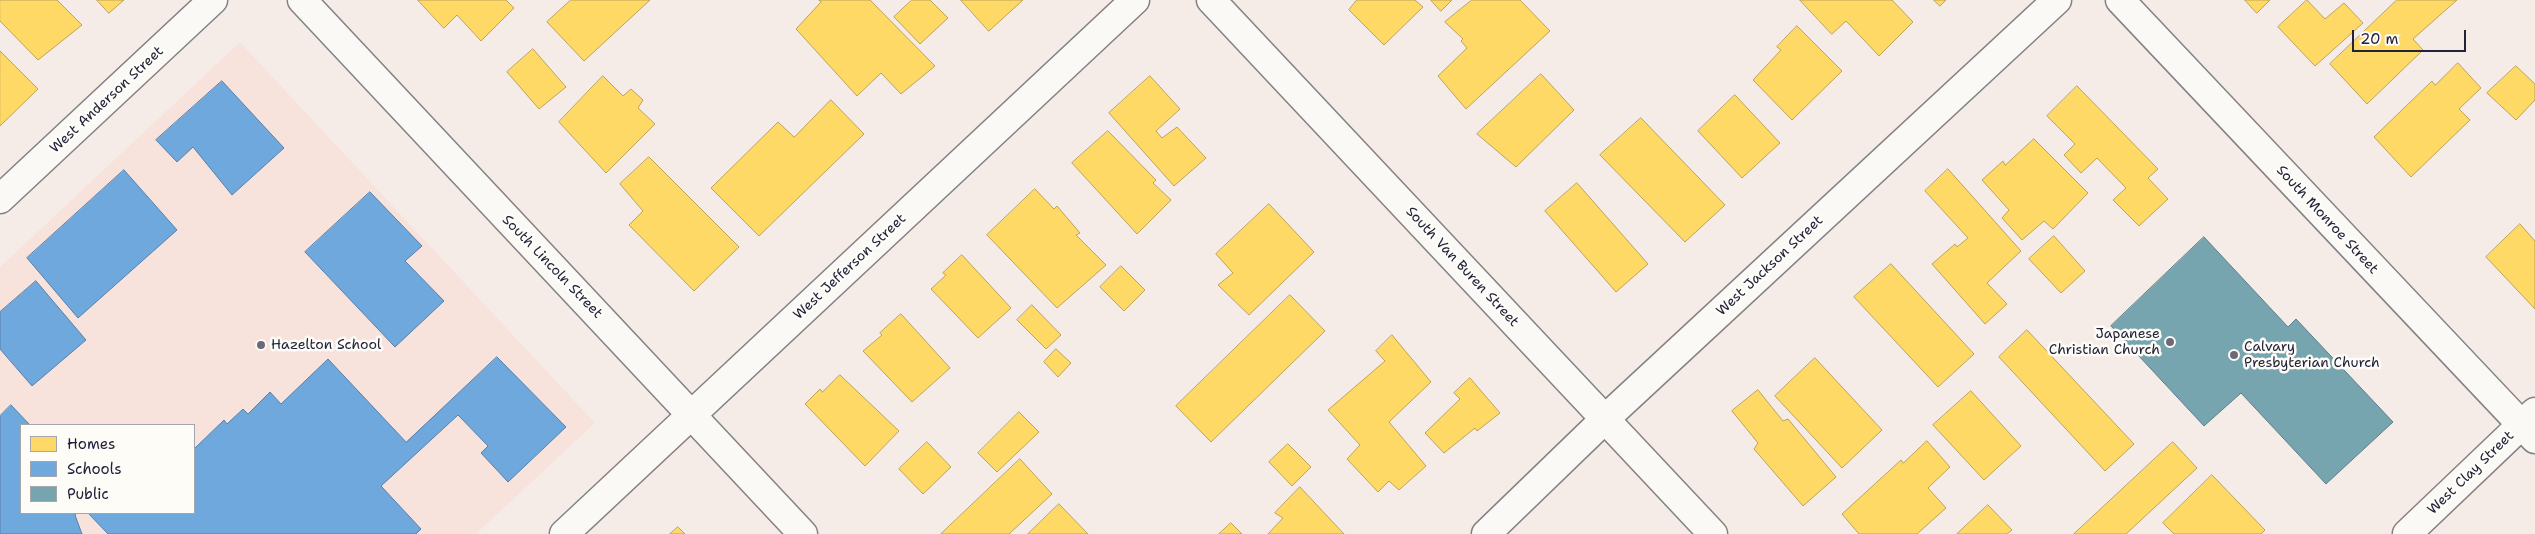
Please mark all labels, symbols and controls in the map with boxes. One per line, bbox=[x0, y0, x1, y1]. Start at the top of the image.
scale bar bbox=[2355, 20, 2469, 52]
text: 20 m bbox=[2360, 29, 2399, 49]
street label: West Anderson Street bbox=[47, 43, 167, 157]
street label: South Monroe Street bbox=[2272, 162, 2382, 278]
street label: South Van Buren Street bbox=[1402, 203, 1522, 331]
street label: West Jefferson Street bbox=[790, 211, 910, 323]
street label: South Lincoln Street bbox=[498, 212, 606, 322]
street label: West Jackson Street bbox=[1713, 212, 1827, 320]
place label: Japanese Christian Church bbox=[2049, 326, 2160, 358]
marker: Japanese Christian Church bbox=[2164, 336, 2176, 348]
place label: Hazelton School bbox=[271, 337, 381, 353]
marker: Hazelton School bbox=[255, 339, 267, 351]
place label: Calvary Presbyterian Church bbox=[2244, 339, 2380, 372]
marker: Calvary Presbyterian Church bbox=[2228, 349, 2240, 361]
legend bbox=[20, 424, 195, 514]
street label: West Clay Street bbox=[2424, 428, 2518, 518]
text: Homes bbox=[67, 434, 115, 454]
text: Schools bbox=[67, 459, 122, 479]
text: Public bbox=[67, 484, 109, 504]

